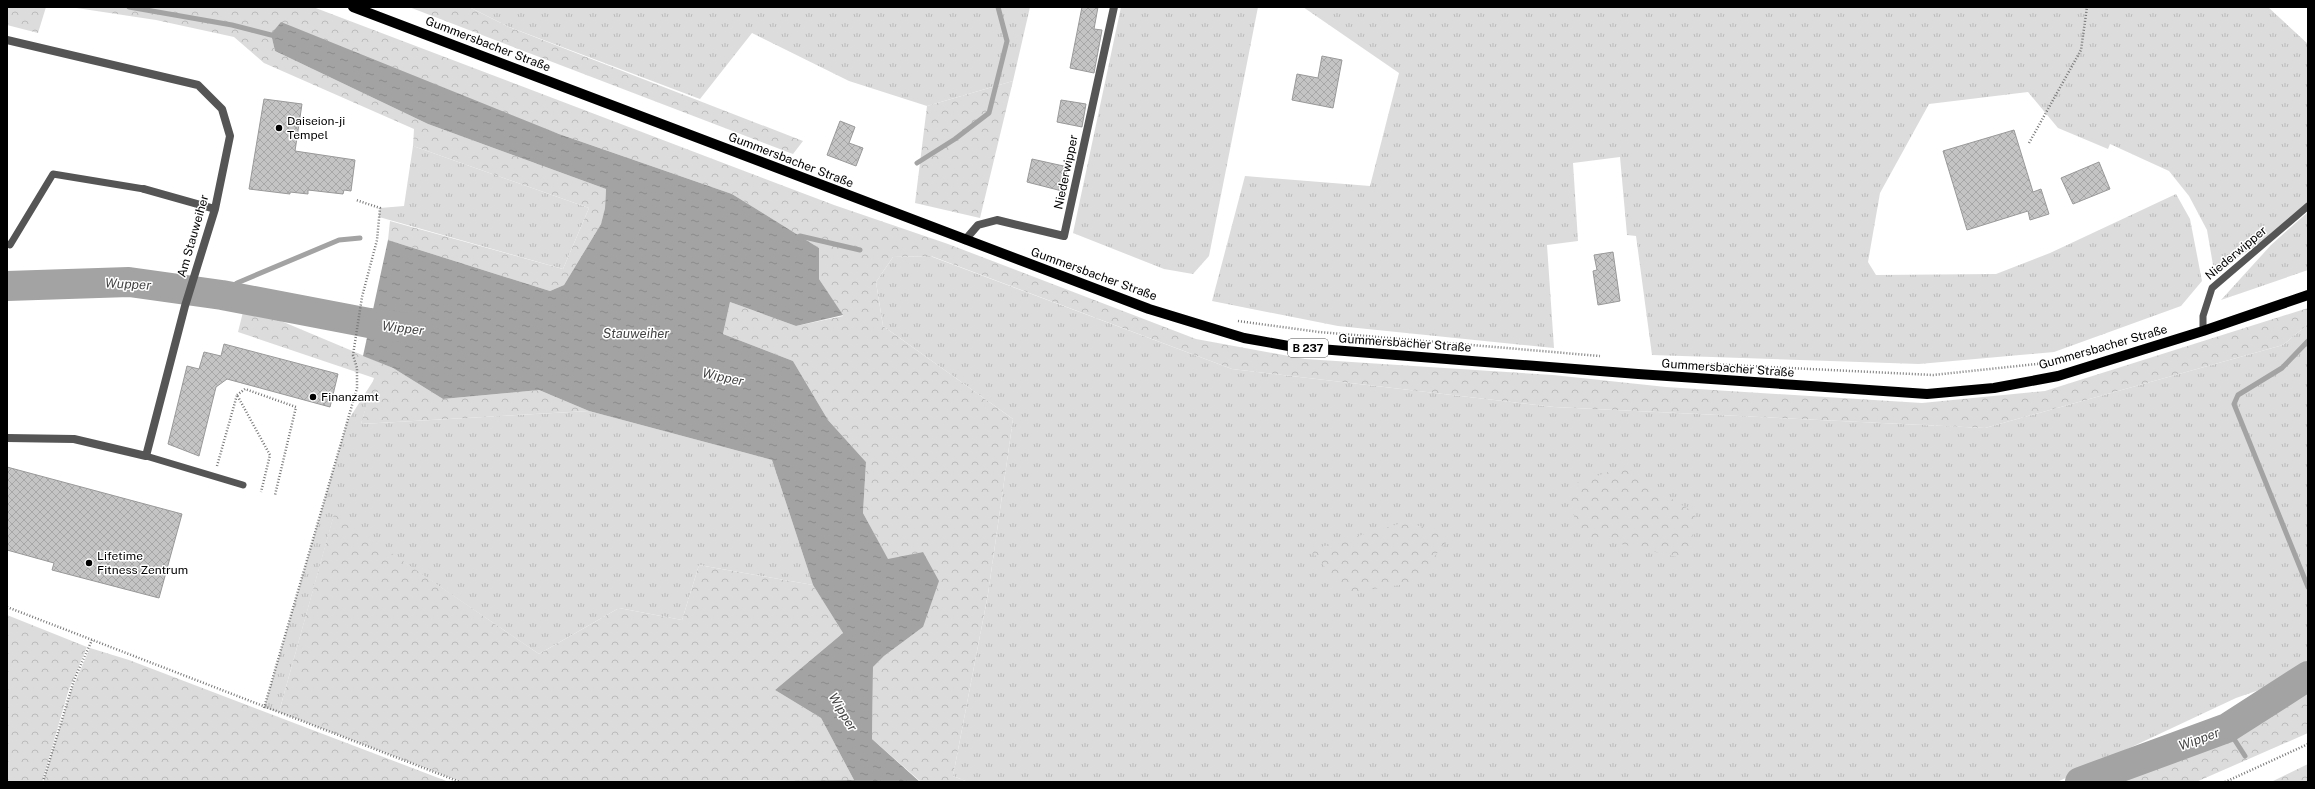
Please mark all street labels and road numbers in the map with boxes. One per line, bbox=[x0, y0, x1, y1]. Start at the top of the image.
street label: Gummersbacher Straße bbox=[423, 14, 553, 74]
street label: Gummersbacher Straße bbox=[726, 130, 856, 190]
street label: Niederwipper bbox=[1051, 133, 1081, 211]
street label: Am Stauweiher bbox=[175, 193, 212, 279]
street label: Niederwipper bbox=[2202, 223, 2270, 283]
street label: Gummersbacher Straße bbox=[1029, 245, 1159, 303]
street label: Gummersbacher Straße bbox=[2037, 322, 2169, 372]
street label: Gummersbacher Straße bbox=[1338, 331, 1472, 355]
road number: B 237 bbox=[1288, 339, 1328, 357]
street label: Gummersbacher Straße bbox=[1661, 356, 1795, 380]

